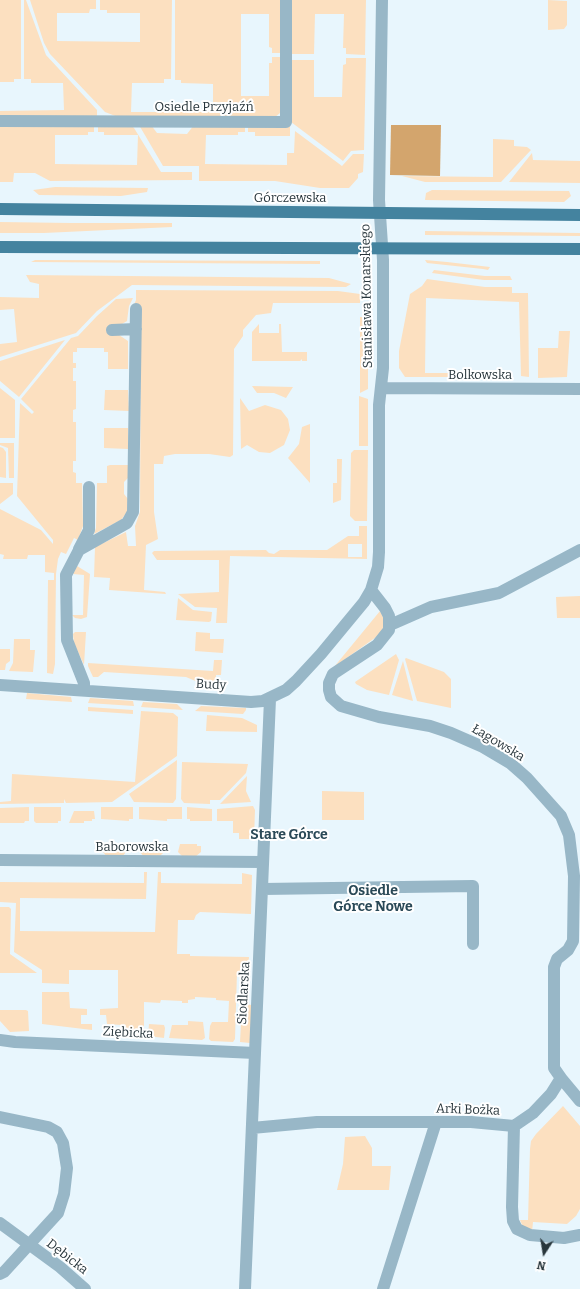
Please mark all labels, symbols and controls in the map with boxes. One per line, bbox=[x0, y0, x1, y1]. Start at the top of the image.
street label: Osiedle Przyjaźń bbox=[154, 99, 254, 115]
street label: Górczewska bbox=[254, 190, 326, 206]
street label: Stanisława Konarskiego bbox=[358, 224, 376, 368]
street label: Bolkowska bbox=[448, 367, 512, 383]
street label: Budy bbox=[195, 676, 227, 694]
street label: Łagowska bbox=[469, 721, 527, 765]
district label: Stare Górce bbox=[250, 827, 328, 843]
street label: Baborowska bbox=[95, 839, 169, 855]
district label: Osiedle Górce Nowe bbox=[333, 883, 413, 916]
street label: Siodlarska bbox=[235, 961, 253, 1025]
street label: Ziębicka bbox=[102, 1024, 154, 1042]
street label: Arki Bożka bbox=[436, 1101, 500, 1119]
north arrow bbox=[524, 1233, 564, 1273]
street label: Dębicka bbox=[43, 1236, 91, 1278]
text: N bbox=[536, 1258, 547, 1272]

